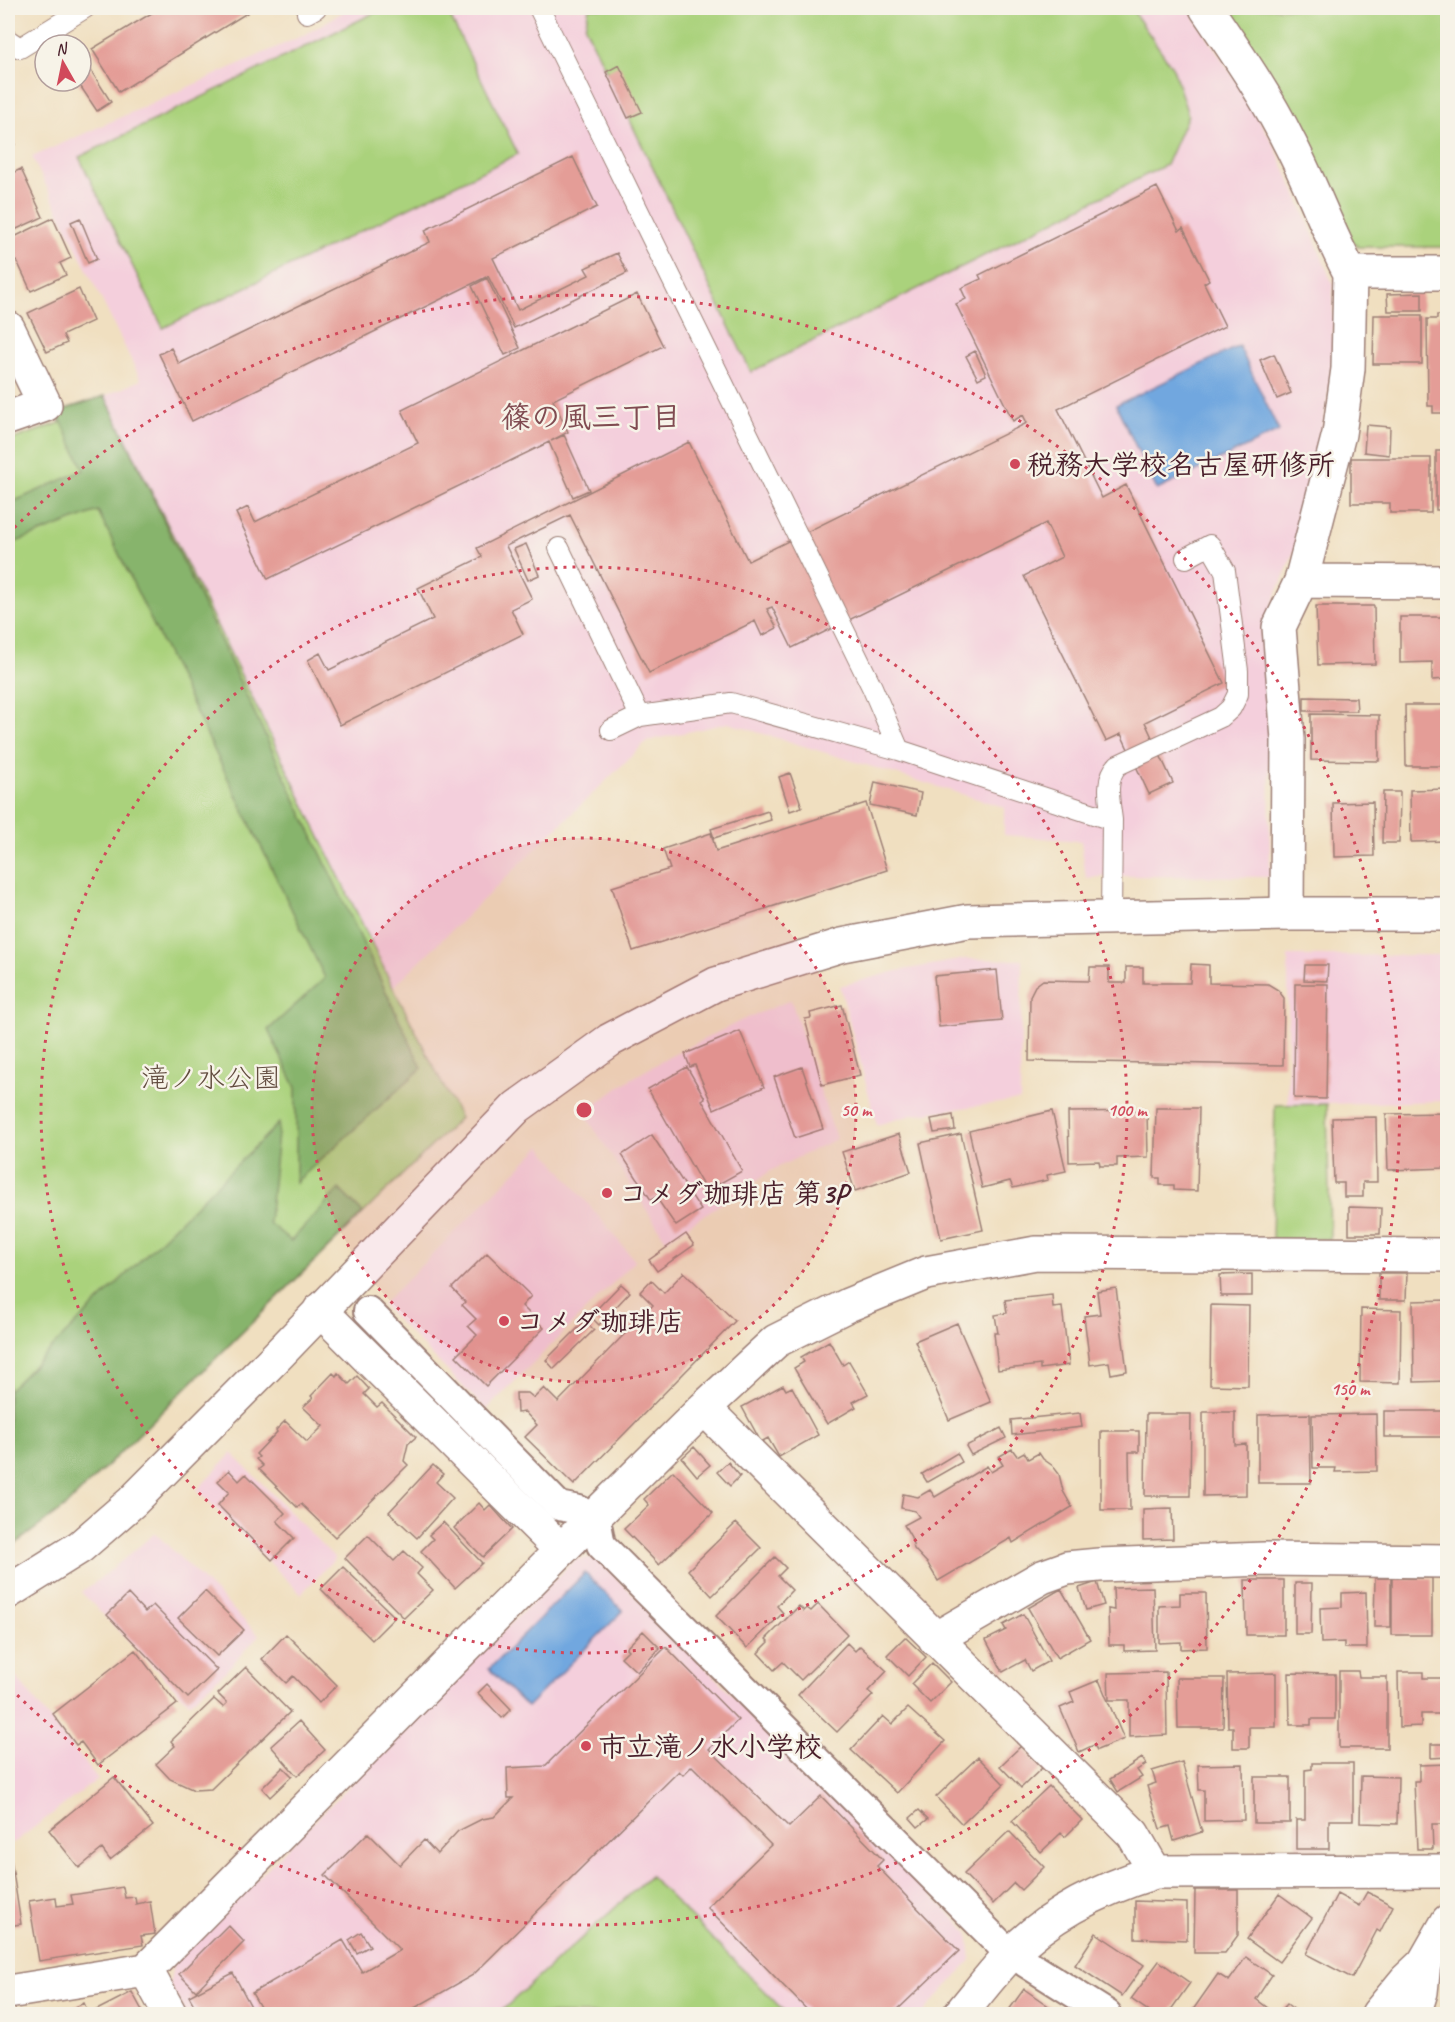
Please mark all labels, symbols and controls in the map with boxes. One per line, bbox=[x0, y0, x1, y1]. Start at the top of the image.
north arrow bbox=[33, 33, 93, 93]
text: N bbox=[54, 38, 70, 60]
district label: 篠の風三丁目 bbox=[501, 398, 681, 436]
place label: 税務大学校名古屋研修所 bbox=[1027, 447, 1335, 482]
marker: 税務大学校名古屋研修所 bbox=[1008, 457, 1022, 471]
park label: 滝ノ水公園 bbox=[141, 1060, 281, 1095]
text: 50 m bbox=[841, 1099, 873, 1121]
text: 100 m bbox=[1108, 1099, 1148, 1121]
centre of rings bbox=[574, 1100, 594, 1120]
place label: コメダ珈琲店 第3P bbox=[619, 1176, 852, 1211]
marker: コメダ珈琲店 第3P bbox=[600, 1186, 614, 1200]
place label: コメダ珈琲店 bbox=[516, 1304, 684, 1339]
marker: コメダ珈琲店 bbox=[497, 1314, 511, 1328]
text: 150 m bbox=[1331, 1378, 1371, 1400]
place label: 市立滝ノ水小学校 bbox=[598, 1729, 822, 1764]
marker: 市立滝ノ水小学校 bbox=[579, 1739, 593, 1753]

